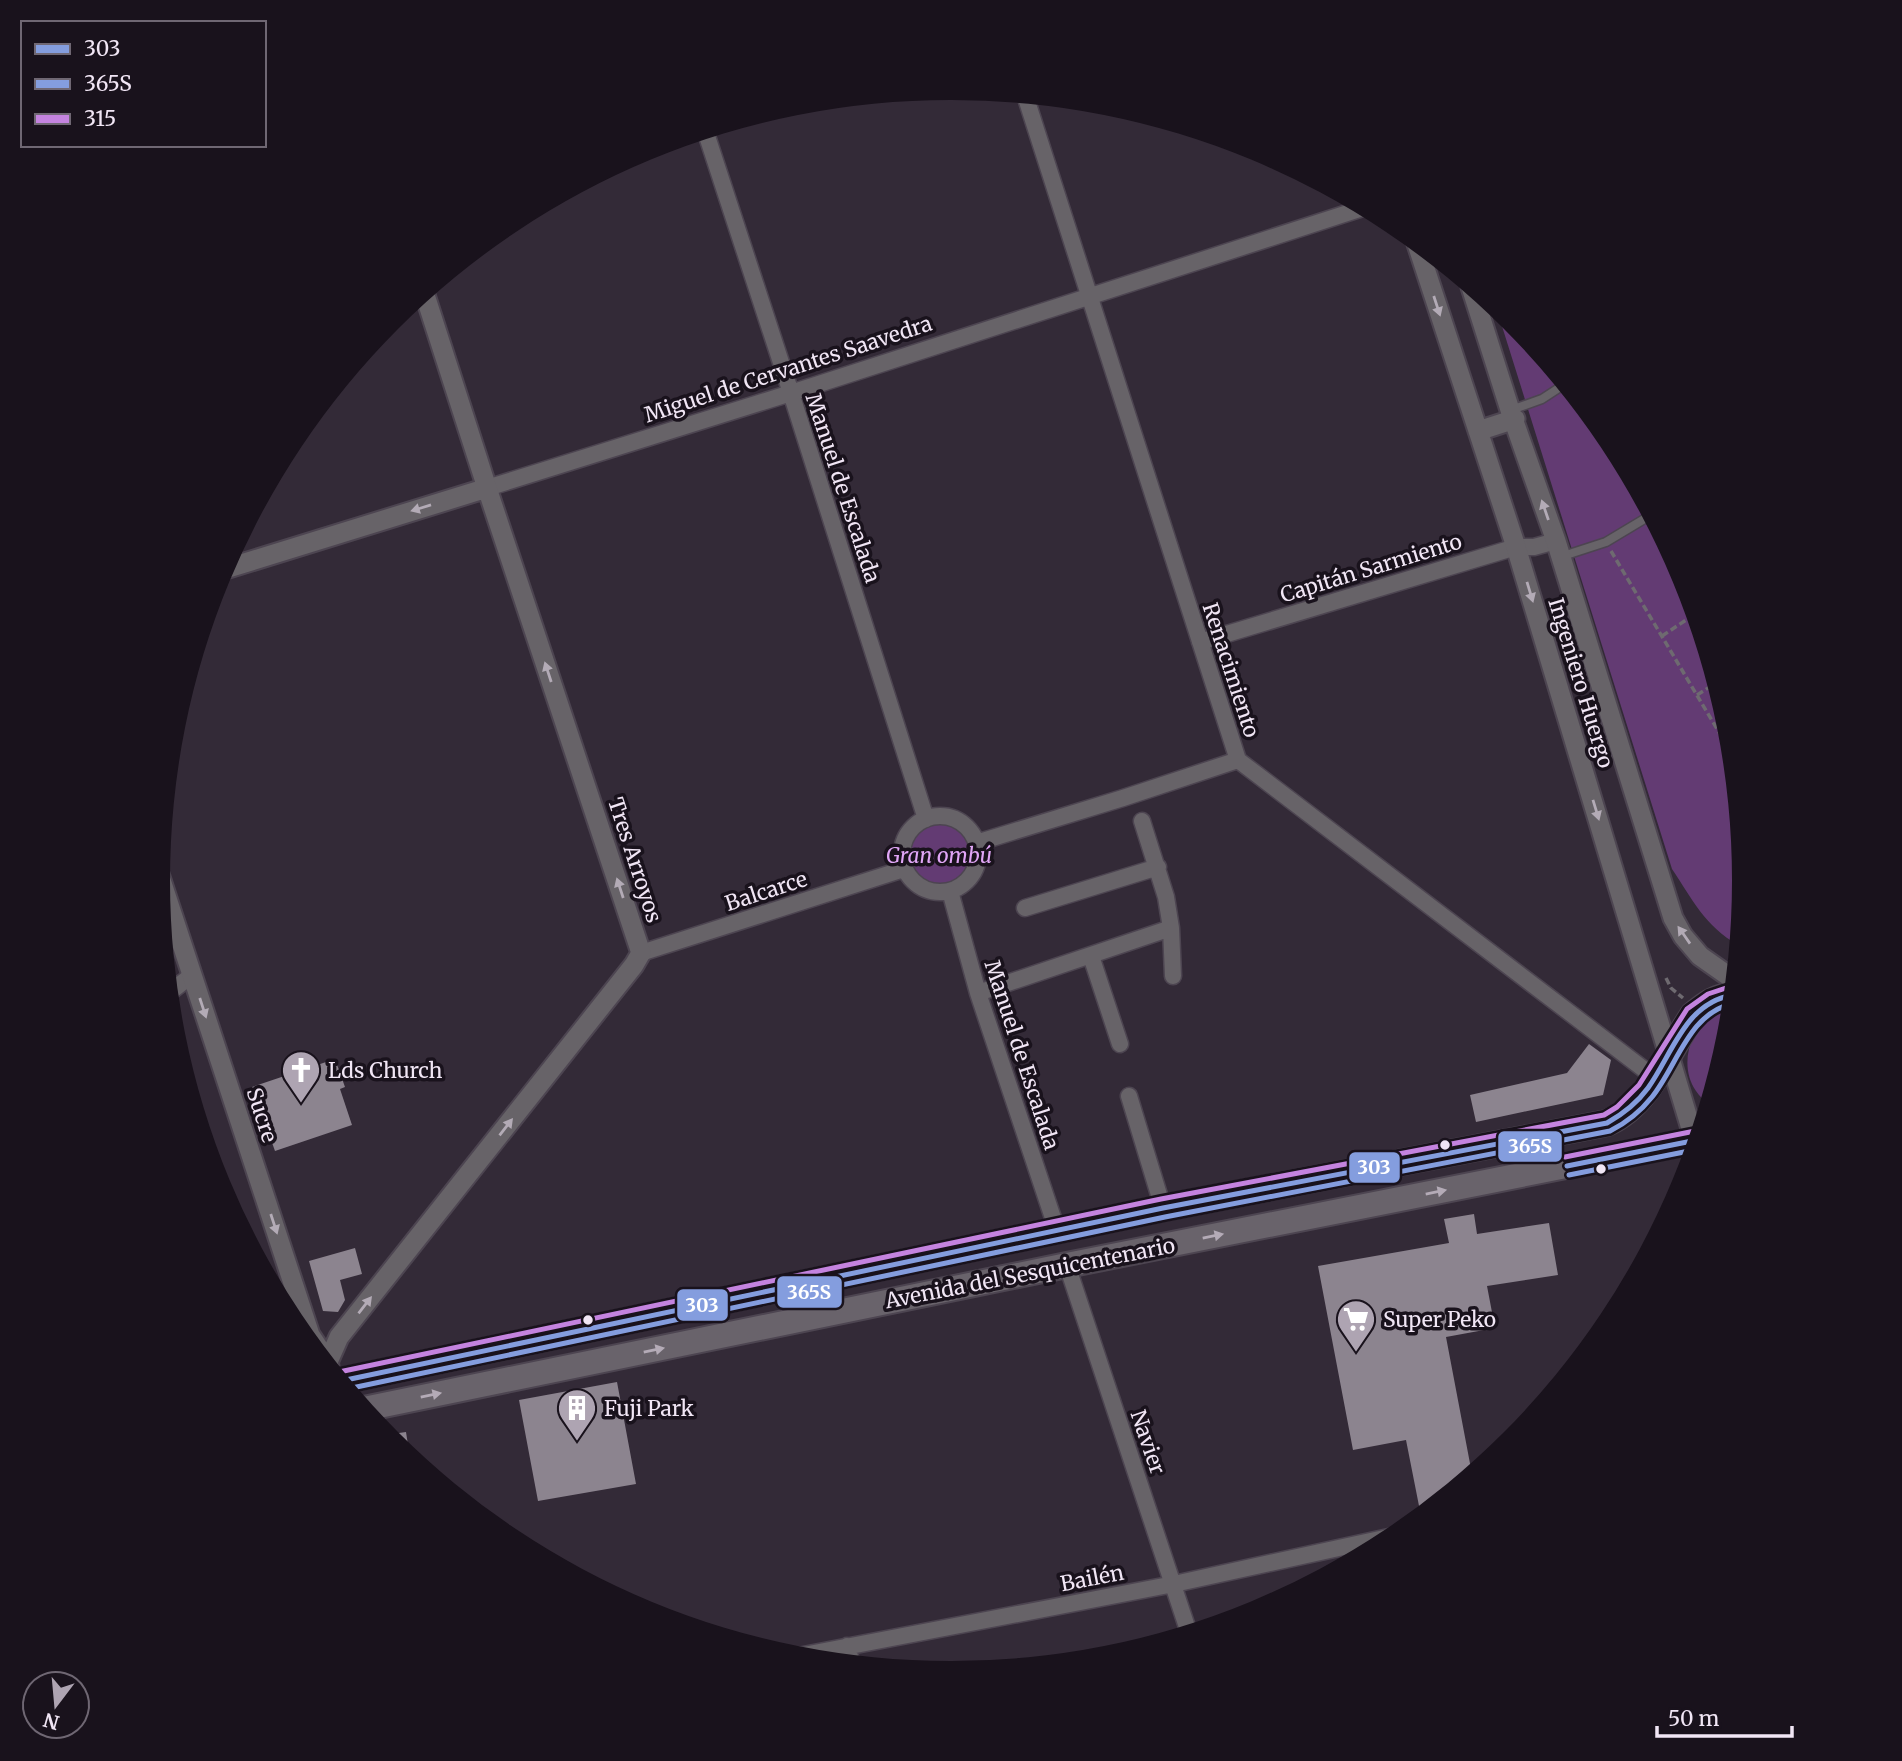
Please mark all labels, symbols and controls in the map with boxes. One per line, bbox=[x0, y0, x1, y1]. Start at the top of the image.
legend bbox=[21, 21, 266, 147]
text: 303 bbox=[84, 35, 120, 62]
text: 365S bbox=[84, 70, 132, 97]
text: 315 bbox=[84, 105, 116, 132]
one-way arrow bbox=[1432, 296, 1443, 317]
street label: Miguel de Cervantes Saavedra bbox=[641, 310, 935, 428]
street label: Manuel de Escalada bbox=[800, 390, 886, 586]
one-way arrow bbox=[1539, 499, 1550, 520]
one-way arrow bbox=[411, 503, 432, 514]
street label: Capitán Sarmiento bbox=[1277, 528, 1465, 608]
one-way arrow bbox=[1525, 582, 1535, 603]
street label: Ingeniero Huergo bbox=[1542, 595, 1620, 771]
street label: Renacimiento bbox=[1197, 599, 1265, 741]
one-way arrow bbox=[542, 662, 553, 683]
street label: Tres Arroyos bbox=[602, 794, 668, 926]
one-way arrow bbox=[1591, 800, 1601, 821]
park label: Gran ombú bbox=[886, 842, 992, 869]
street label: Balcarce bbox=[722, 865, 810, 917]
one-way arrow bbox=[615, 878, 625, 899]
one-way arrow bbox=[1677, 926, 1691, 944]
street label: Manuel de Escalada bbox=[979, 957, 1065, 1153]
one-way arrow bbox=[199, 998, 209, 1019]
church icon: Lds Church bbox=[280, 1049, 322, 1104]
place label: Lds Church bbox=[328, 1057, 443, 1084]
street label: Sucre bbox=[241, 1084, 283, 1146]
one-way arrow bbox=[498, 1118, 513, 1136]
line badge: 365S bbox=[1497, 1130, 1563, 1163]
text: 365S bbox=[1508, 1134, 1552, 1158]
unlabelled marker bbox=[1438, 1138, 1452, 1152]
line badge: 303 bbox=[1348, 1151, 1401, 1184]
text: 303 bbox=[1357, 1155, 1391, 1179]
unlabelled marker bbox=[1594, 1162, 1608, 1176]
one-way arrow bbox=[1425, 1187, 1447, 1198]
one-way arrow bbox=[269, 1214, 280, 1235]
one-way arrow bbox=[1202, 1231, 1224, 1242]
street label: Avenida del Sesquicentenario bbox=[882, 1232, 1177, 1315]
line badge: 365S bbox=[776, 1275, 843, 1309]
text: 365S bbox=[787, 1280, 831, 1304]
line badge: 303 bbox=[676, 1288, 729, 1322]
text: 303 bbox=[685, 1293, 719, 1317]
one-way arrow bbox=[357, 1297, 372, 1315]
supermarket icon: Super Peko bbox=[1335, 1298, 1377, 1353]
place label: Super Peko bbox=[1383, 1306, 1496, 1333]
unlabelled marker bbox=[581, 1313, 595, 1327]
one-way arrow bbox=[643, 1344, 665, 1355]
building icon: Fuji Park bbox=[556, 1387, 598, 1442]
one-way arrow bbox=[420, 1390, 442, 1401]
place label: Fuji Park bbox=[604, 1395, 695, 1422]
street label: Navier bbox=[1124, 1406, 1172, 1478]
street label: Bailén bbox=[1058, 1559, 1126, 1597]
north arrow bbox=[21, 1670, 91, 1740]
scale bar bbox=[1657, 1694, 1792, 1738]
text: 50 m bbox=[1668, 1705, 1719, 1732]
text: N bbox=[41, 1708, 62, 1735]

